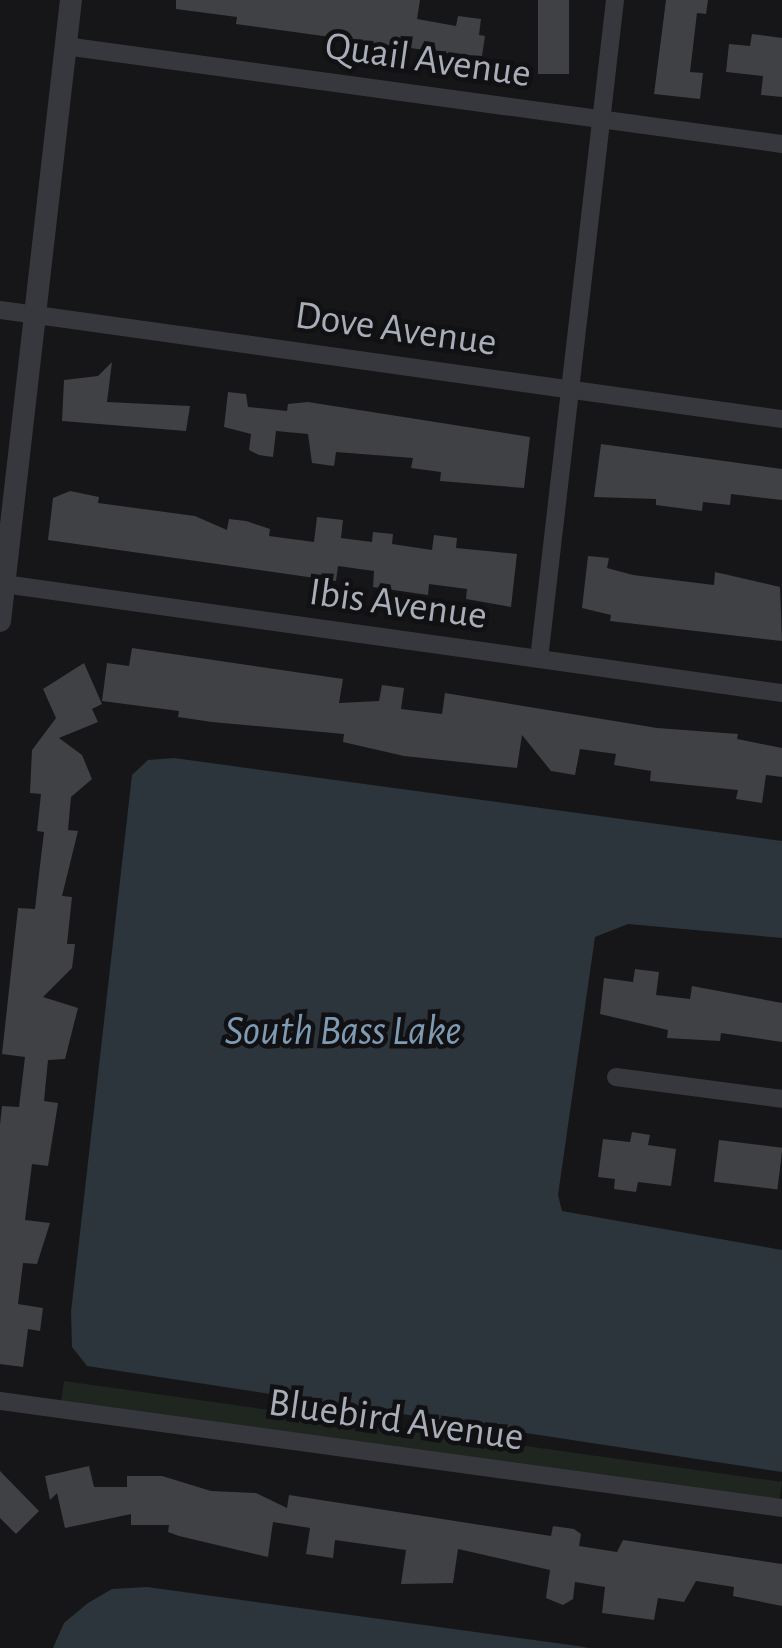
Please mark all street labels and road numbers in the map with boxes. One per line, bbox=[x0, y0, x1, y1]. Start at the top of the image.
street label: Quail Avenue bbox=[322, 22, 534, 98]
street label: Dove Avenue bbox=[292, 291, 500, 367]
street label: Ibis Avenue bbox=[306, 568, 490, 640]
street label: Bluebird Avenue bbox=[265, 1378, 527, 1462]

